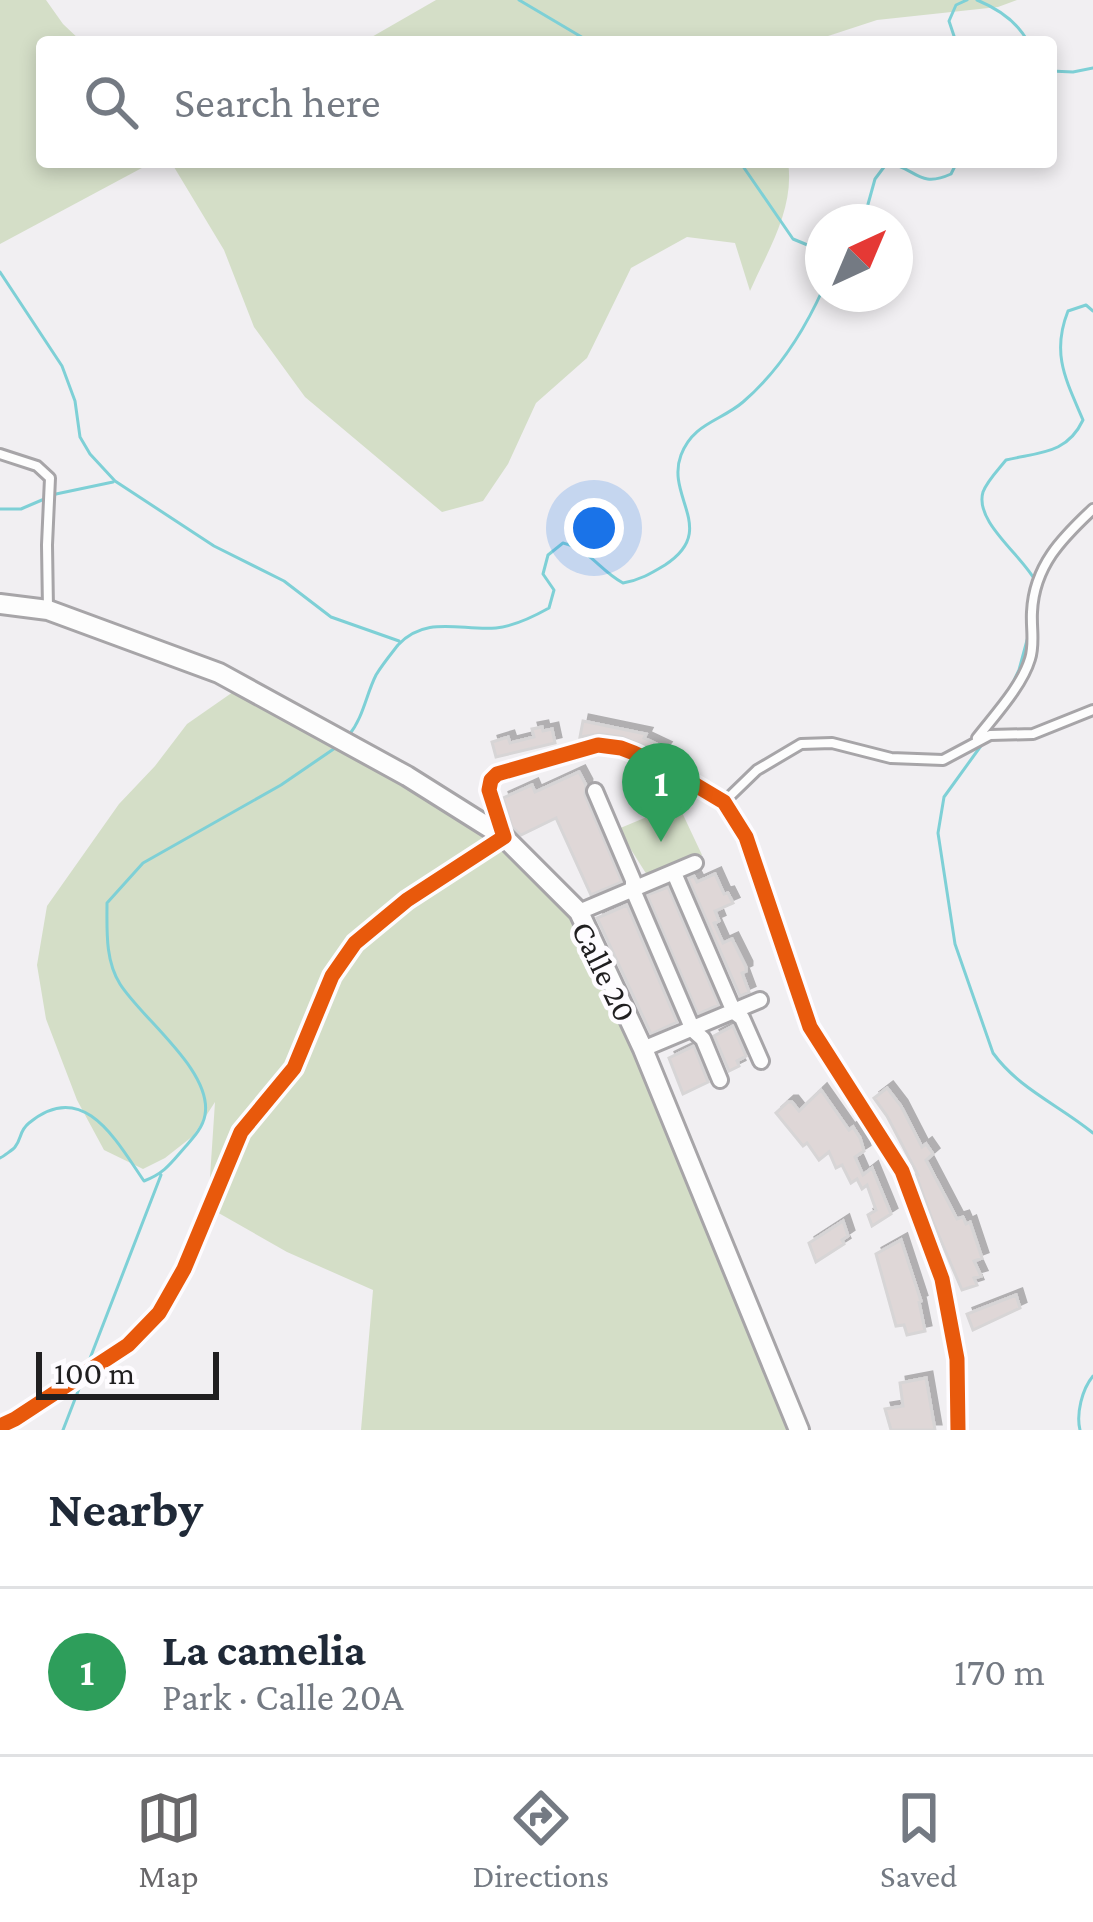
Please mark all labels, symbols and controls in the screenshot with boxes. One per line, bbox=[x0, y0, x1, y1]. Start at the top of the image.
search box bbox=[36, 36, 1057, 168]
icon: search bbox=[78, 69, 144, 135]
text: Search here bbox=[174, 77, 381, 127]
north arrow bbox=[805, 204, 913, 312]
your location bbox=[564, 498, 624, 558]
pin: 1 bbox=[622, 743, 700, 842]
street label: Calle 20 bbox=[564, 915, 645, 1027]
scale bar bbox=[36, 1346, 219, 1399]
text: 100 m bbox=[54, 1354, 135, 1391]
text: Nearby bbox=[48, 1480, 203, 1537]
text: La camelia bbox=[162, 1625, 366, 1675]
text: 1 bbox=[80, 1650, 94, 1693]
text: 170 m bbox=[954, 1650, 1045, 1693]
text: Park · Calle 20A bbox=[162, 1675, 404, 1718]
tab: Map bbox=[136, 1785, 202, 1894]
tab: Directions bbox=[473, 1785, 609, 1894]
tab: Saved bbox=[880, 1785, 957, 1894]

